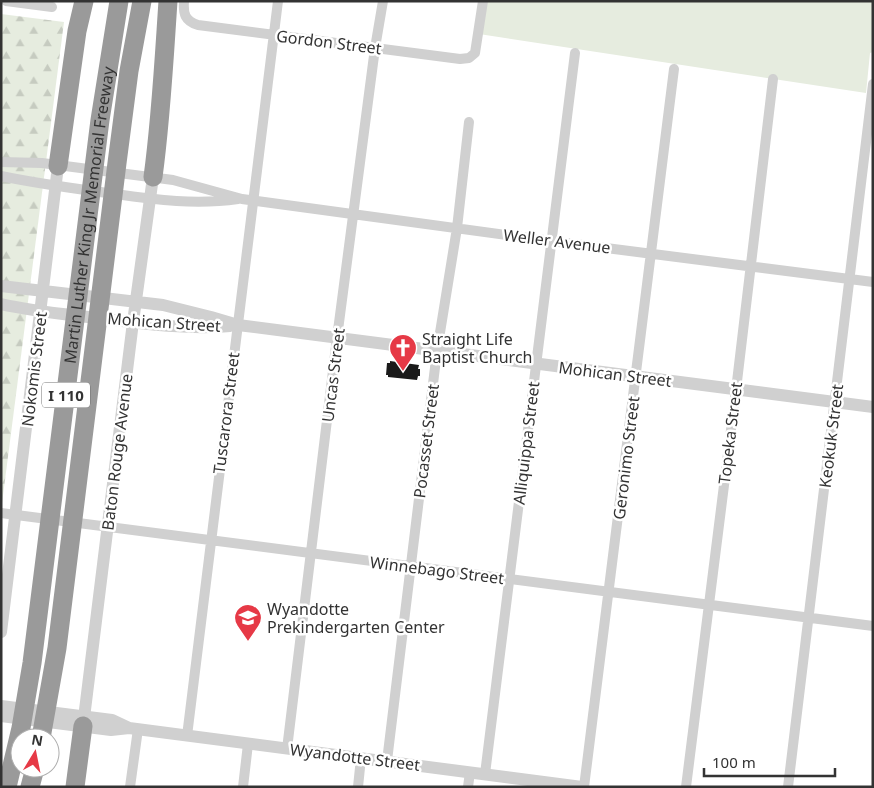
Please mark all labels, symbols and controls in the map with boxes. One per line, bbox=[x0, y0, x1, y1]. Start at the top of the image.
street label: Gordon Street bbox=[275, 25, 383, 59]
street label: Martin Luther King Jr Memorial Freeway bbox=[59, 64, 119, 365]
street label: Weller Avenue bbox=[502, 224, 612, 258]
street label: Mohican Street bbox=[107, 307, 222, 337]
street label: Nokomis Street bbox=[16, 310, 52, 428]
street label: Uncas Street bbox=[316, 326, 350, 423]
place label: Straight Life Baptist Church bbox=[422, 328, 532, 368]
church icon: Straight Life Baptist Church bbox=[388, 333, 418, 372]
street label: Tuscarora Street bbox=[208, 351, 244, 475]
street label: Mohican Street bbox=[557, 356, 673, 392]
street label: Baton Rouge Avenue bbox=[96, 372, 138, 532]
street label: Alliquippa Street bbox=[508, 380, 544, 506]
street label: Topeka Street bbox=[713, 380, 747, 485]
road number: I 110 bbox=[42, 382, 90, 408]
street label: Pocasset Street bbox=[408, 382, 444, 499]
street label: Keokuk Street bbox=[814, 383, 848, 489]
street label: Geronimo Street bbox=[608, 395, 645, 521]
street label: Winnebago Street bbox=[369, 551, 506, 589]
place label: Wyandotte Prekindergarten Center bbox=[267, 598, 445, 638]
school or university icon: Wyandotte Prekindergarten Center bbox=[233, 603, 263, 642]
north arrow bbox=[10, 728, 60, 778]
text: N bbox=[30, 729, 45, 750]
street label: Wyandotte Street bbox=[289, 738, 421, 776]
scale bar bbox=[704, 746, 835, 778]
text: 100 m bbox=[712, 752, 756, 772]

